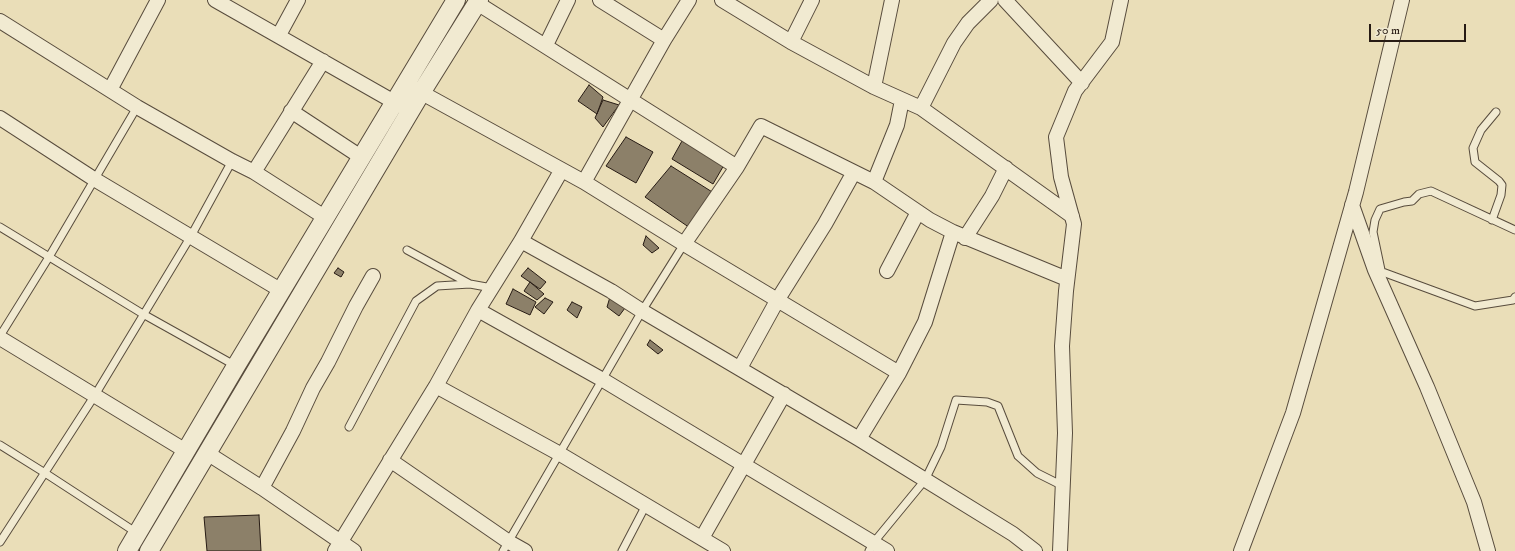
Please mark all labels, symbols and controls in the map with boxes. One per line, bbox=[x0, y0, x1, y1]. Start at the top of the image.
scale bar bbox=[1371, 16, 1468, 42]
text: 50 m bbox=[1376, 23, 1400, 38]

